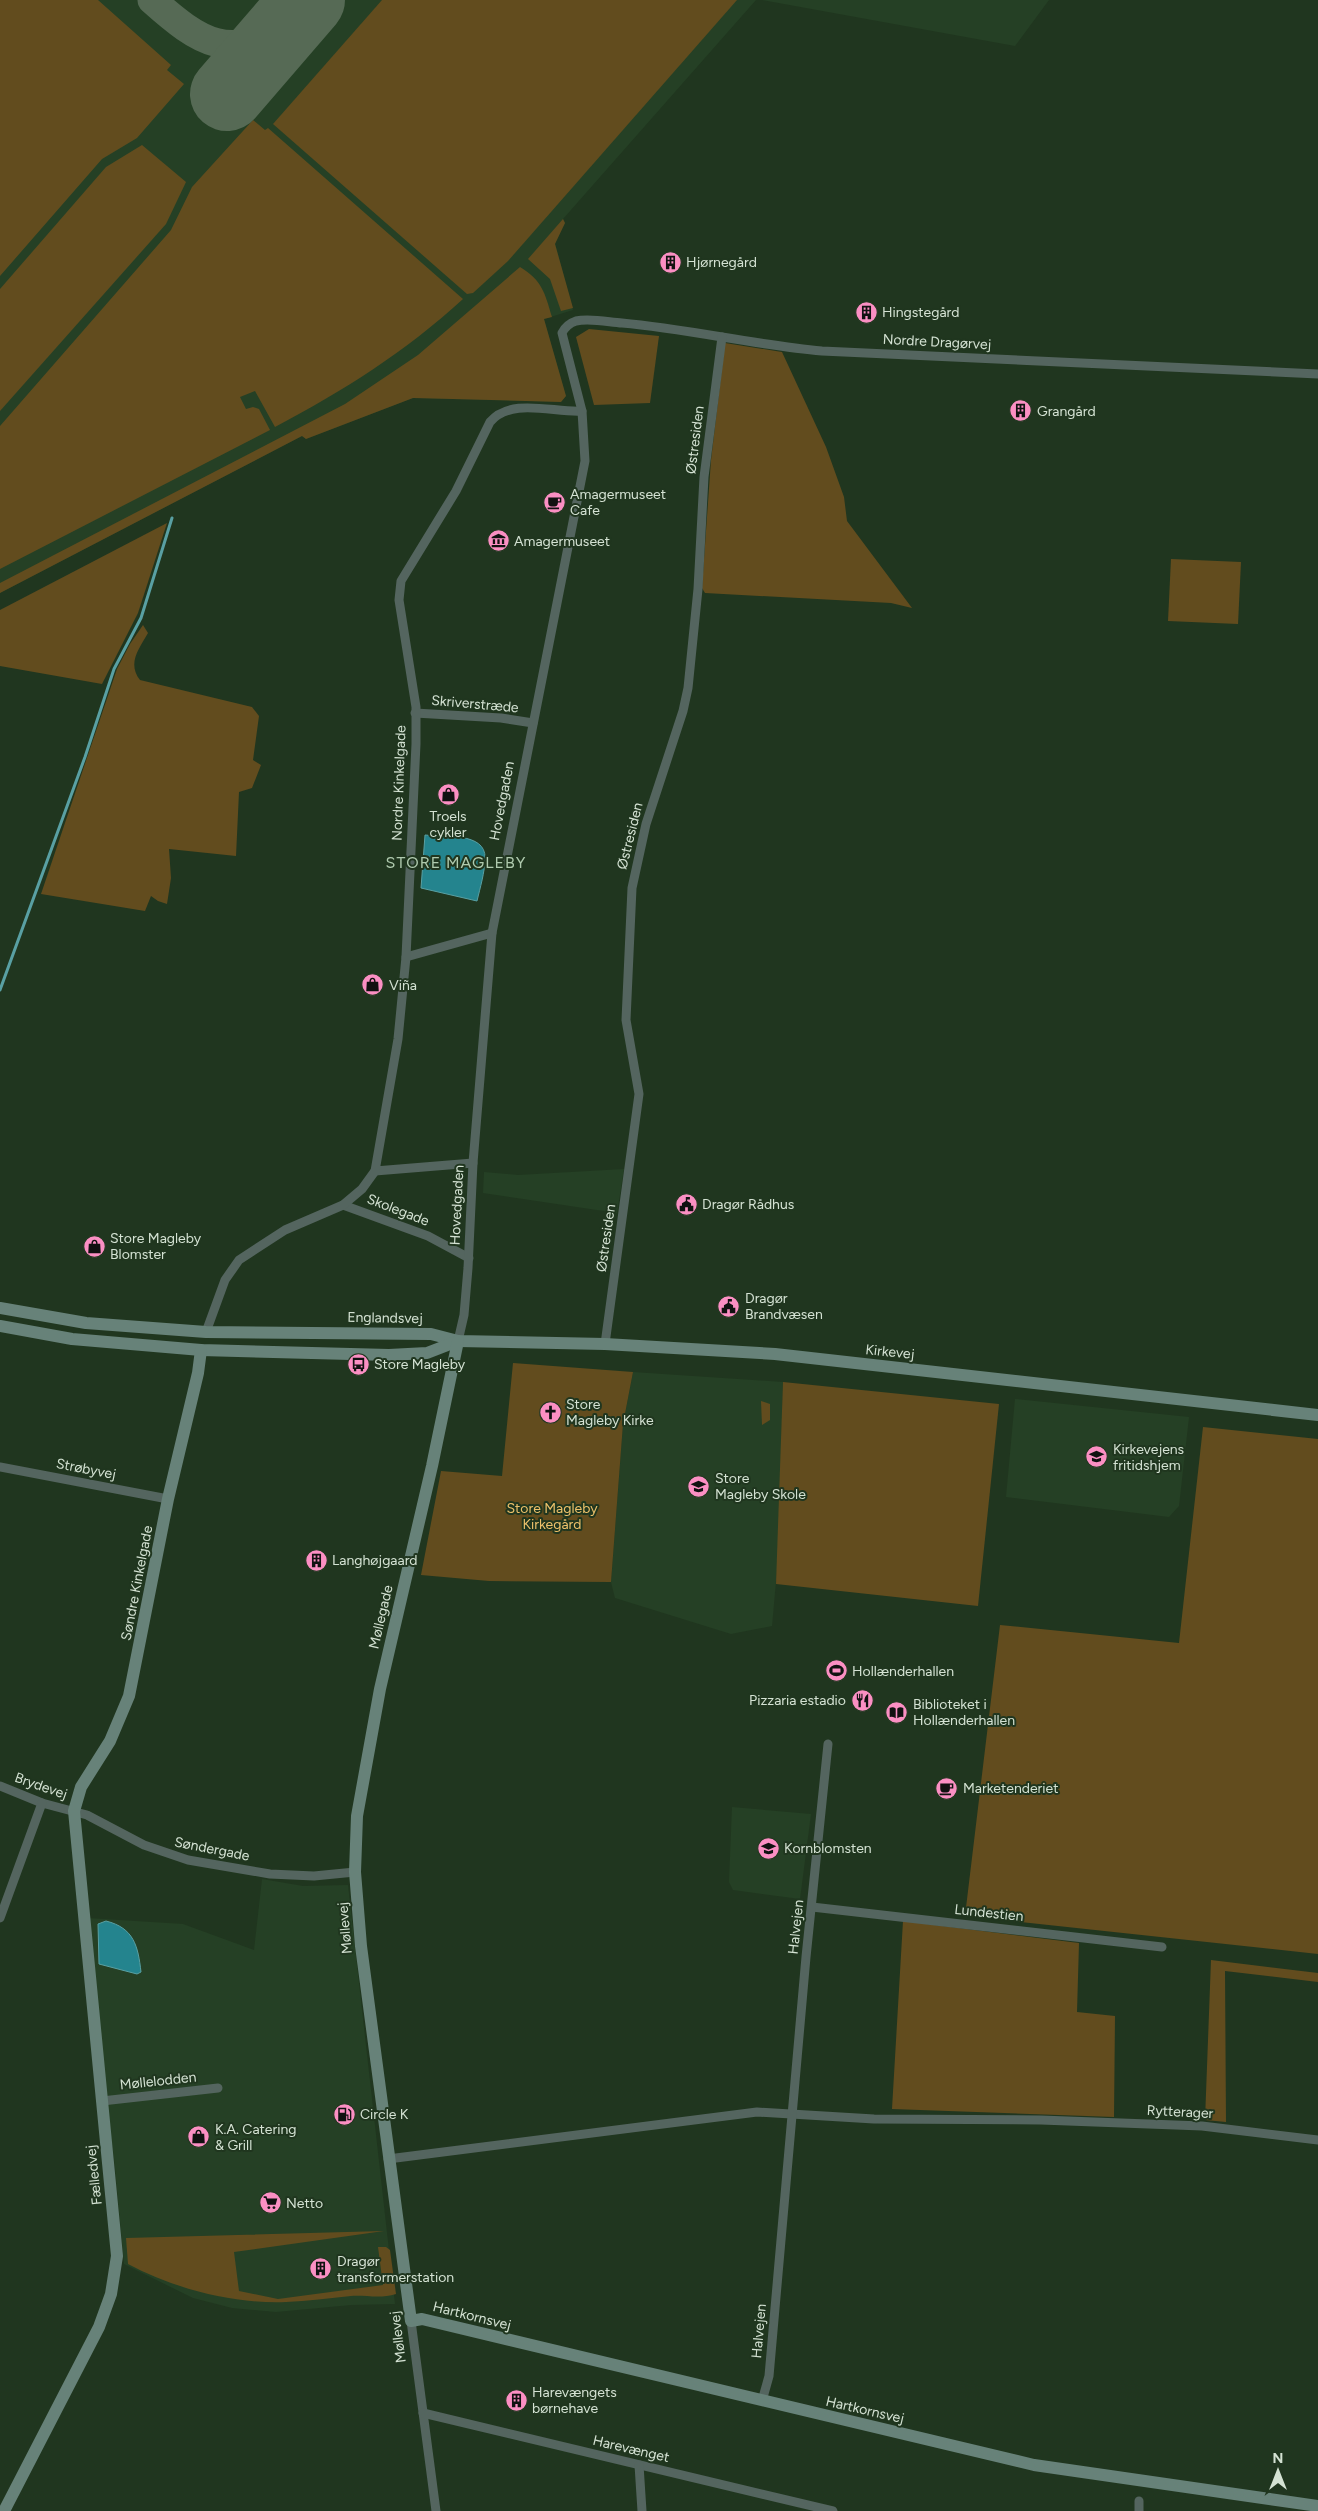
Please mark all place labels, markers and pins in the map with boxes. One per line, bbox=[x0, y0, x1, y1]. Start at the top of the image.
building icon: Hjørnegård bbox=[658, 250, 682, 274]
place label: Hjørnegård bbox=[686, 254, 757, 271]
building icon: Hingstegård bbox=[854, 300, 878, 324]
place label: Hingstegård bbox=[882, 304, 960, 321]
building icon: Grangård bbox=[1009, 399, 1033, 423]
place label: Grangård bbox=[1037, 403, 1096, 420]
place label: Amagermuseet Cafe bbox=[570, 486, 666, 519]
cafe icon: Amagermuseet Cafe bbox=[542, 490, 566, 514]
museum icon: Amagermuseet bbox=[486, 529, 510, 553]
place label: Amagermuseet bbox=[514, 533, 610, 550]
shop icon: Troels cykler bbox=[436, 782, 460, 806]
place label: Troels cykler bbox=[429, 808, 467, 841]
shop icon: Viña bbox=[361, 973, 385, 997]
place label: Viña bbox=[389, 977, 417, 994]
public building icon: Dragør Rådhus bbox=[674, 1192, 698, 1216]
place label: Dragør Rådhus bbox=[702, 1196, 794, 1213]
place label: Store Magleby Blomster bbox=[110, 1230, 202, 1263]
shop icon: Store Magleby Blomster bbox=[82, 1234, 106, 1258]
place label: Dragør Brandvæsen bbox=[745, 1290, 823, 1323]
public building icon: Dragør Brandvæsen bbox=[717, 1294, 741, 1318]
bus stop icon: Store Magleby bbox=[346, 1352, 370, 1376]
place label: Store Magleby bbox=[374, 1356, 466, 1373]
place label: Store Magleby Kirke bbox=[566, 1396, 654, 1429]
church icon: Store Magleby Kirke bbox=[538, 1400, 562, 1424]
place label: Kirkevejens fritidshjem bbox=[1113, 1441, 1184, 1474]
school or university icon: Kirkevejens fritidshjem bbox=[1085, 1445, 1109, 1469]
place label: Store Magleby Skole bbox=[715, 1470, 806, 1503]
school or university icon: Store Magleby Skole bbox=[687, 1474, 711, 1498]
building icon: Langhøjgaard bbox=[304, 1548, 328, 1572]
place label: Langhøjgaard bbox=[332, 1552, 418, 1569]
sports icon: Hollænderhallen bbox=[824, 1659, 848, 1683]
place label: Hollænderhallen bbox=[852, 1663, 954, 1680]
restaurant icon: Pizzaria estadio bbox=[850, 1688, 874, 1712]
place label: Pizzaria estadio bbox=[749, 1692, 846, 1709]
place label: Biblioteket i Hollænderhallen bbox=[913, 1696, 1015, 1729]
library icon: Biblioteket i Hollænderhallen bbox=[885, 1700, 909, 1724]
cafe icon: Marketenderiet bbox=[935, 1776, 959, 1800]
place label: Marketenderiet bbox=[963, 1780, 1058, 1797]
school or university icon: Kornblomsten bbox=[756, 1836, 780, 1860]
place label: Kornblomsten bbox=[784, 1840, 872, 1857]
fuel station icon: Circle K bbox=[332, 2102, 356, 2126]
place label: Circle K bbox=[360, 2106, 409, 2123]
place label: K.A. Catering & Grill bbox=[215, 2121, 296, 2154]
shop icon: K.A. Catering & Grill bbox=[187, 2125, 211, 2149]
supermarket icon: Netto bbox=[258, 2191, 282, 2215]
place label: Netto bbox=[286, 2195, 323, 2212]
place label: Dragør transformerstation bbox=[337, 2253, 454, 2286]
building icon: Dragør transformerstation bbox=[309, 2257, 333, 2281]
place label: Harevængets børnehave bbox=[532, 2384, 617, 2417]
building icon: Harevængets børnehave bbox=[504, 2388, 528, 2412]

